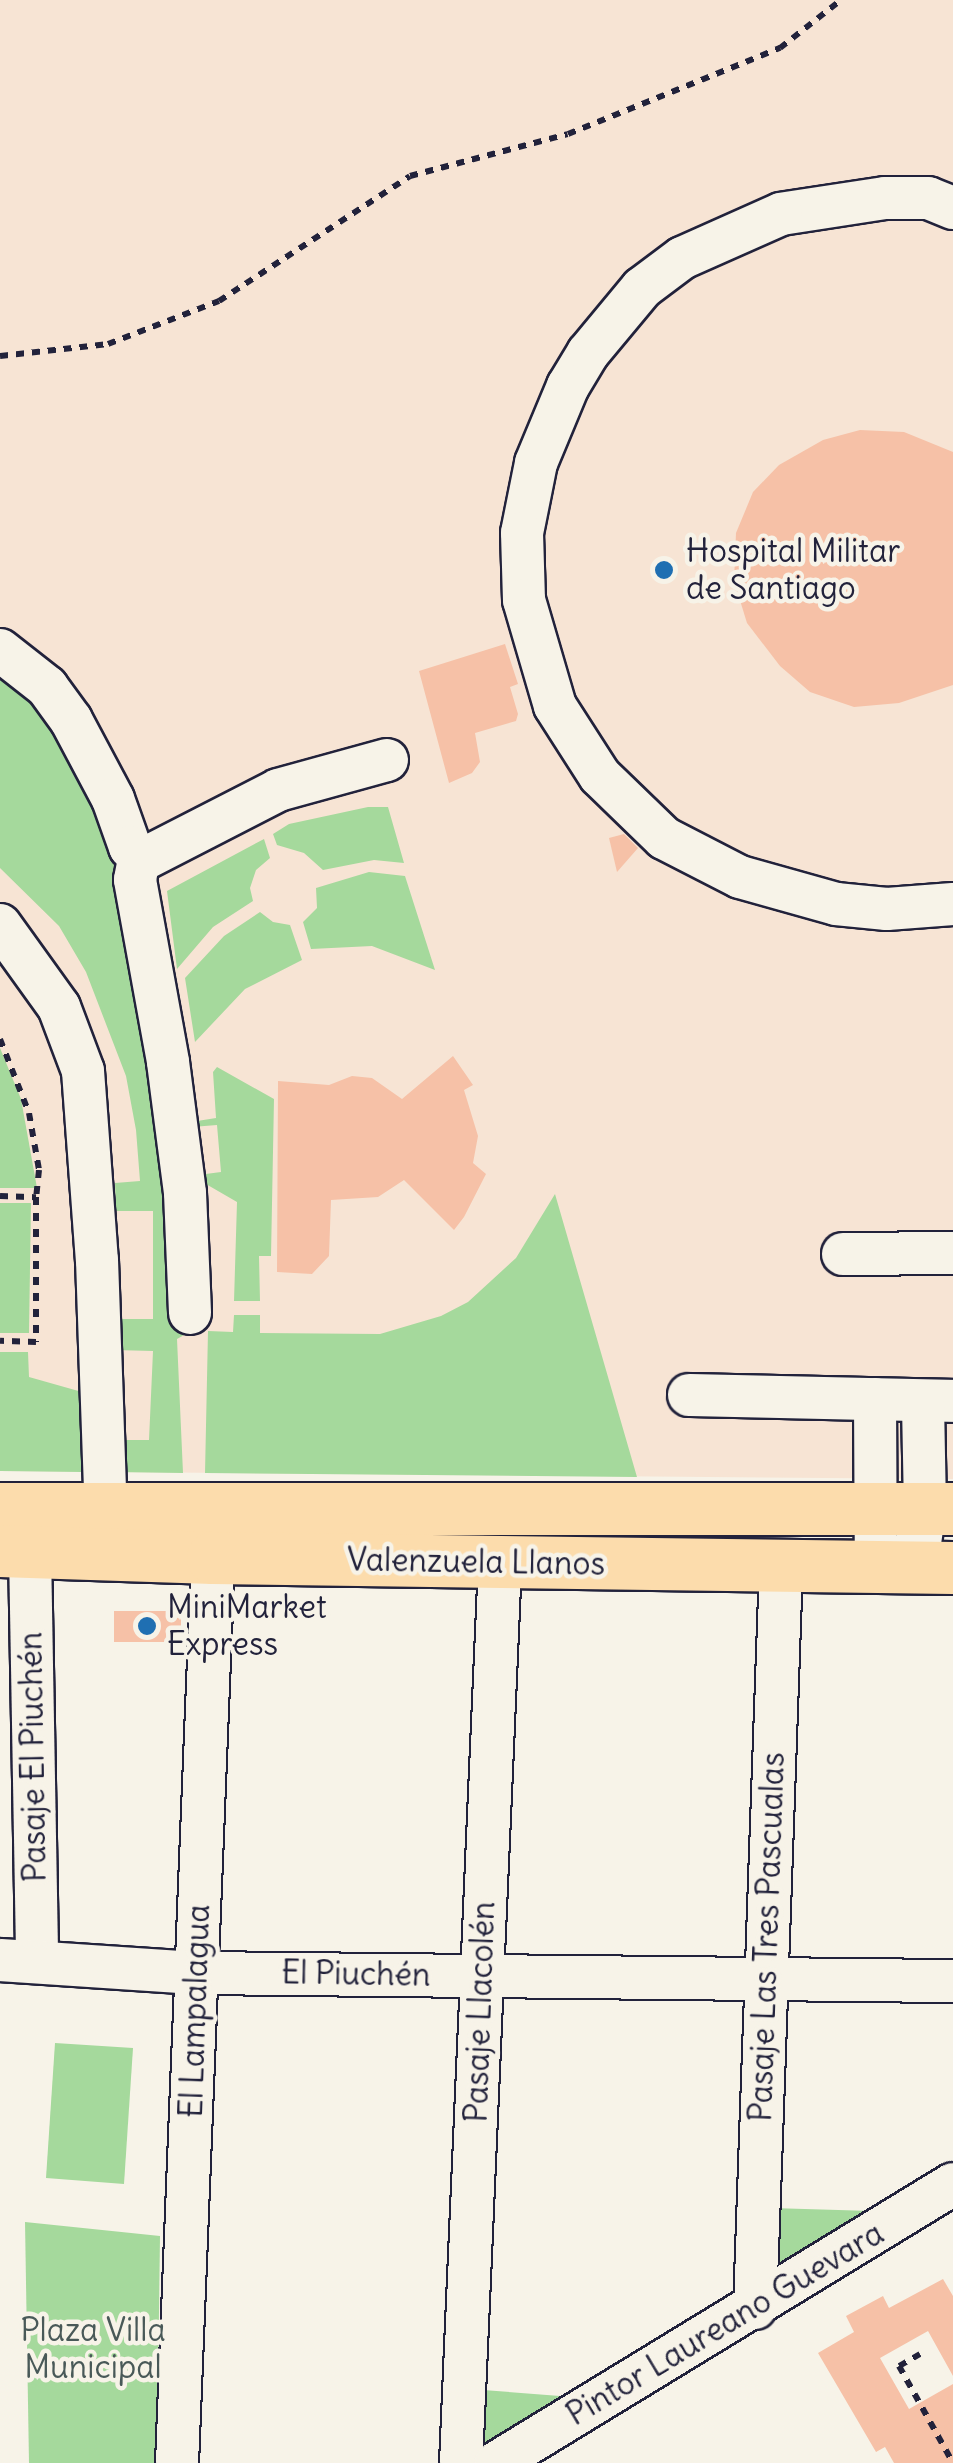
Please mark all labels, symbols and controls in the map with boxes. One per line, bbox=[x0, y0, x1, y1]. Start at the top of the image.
place label: Hospital Militar de Santiago bbox=[686, 533, 900, 608]
marker: Hospital Militar de Santiago bbox=[651, 557, 677, 583]
street label: Valenzuela Llanos bbox=[347, 1541, 605, 1583]
place label: MiniMarket Express bbox=[167, 1589, 327, 1664]
marker: MiniMarket Express bbox=[136, 1615, 158, 1637]
street label: Pasaje El Piuchén bbox=[12, 1631, 54, 1883]
street label: Pasaje Las Tres Pascualas bbox=[741, 1752, 793, 2122]
street label: Pasaje Llacolén bbox=[457, 1901, 503, 2123]
street label: El Lampalagua bbox=[172, 1904, 218, 2118]
street label: El Piuchén bbox=[281, 1954, 431, 1994]
street label: Pintor Laureano Guevara bbox=[559, 2214, 891, 2434]
park label: Plaza Villa Municipal bbox=[20, 2312, 166, 2387]

